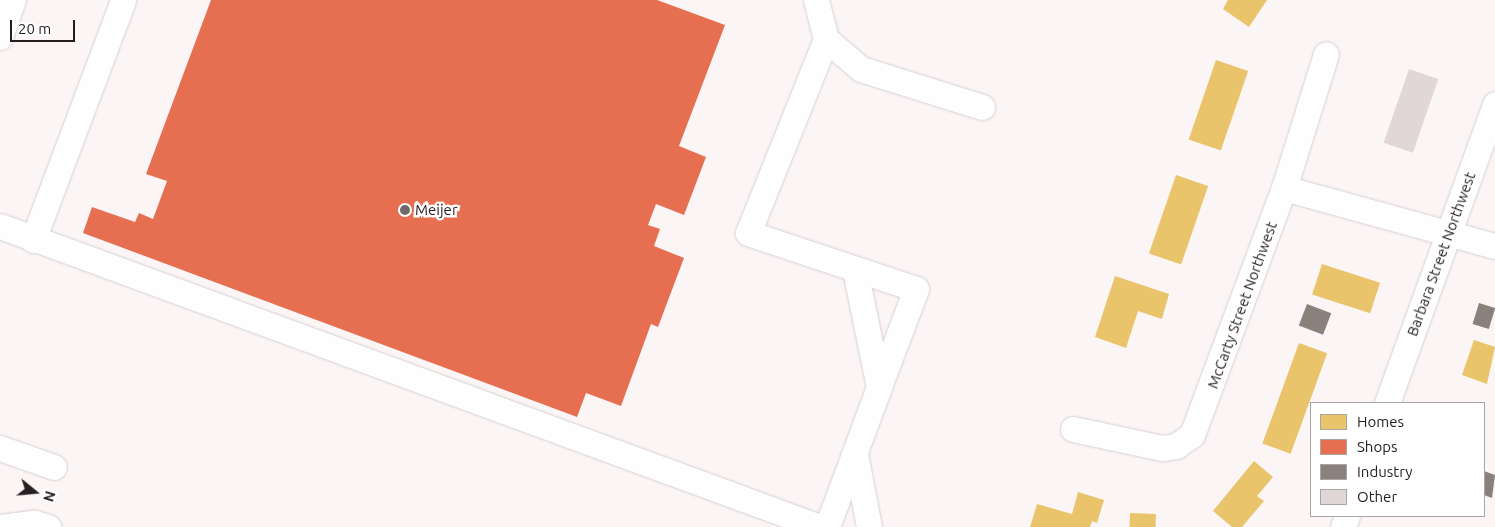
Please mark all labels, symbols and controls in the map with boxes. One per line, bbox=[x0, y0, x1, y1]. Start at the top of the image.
scale bar bbox=[12, 10, 78, 42]
text: 20 m bbox=[18, 20, 51, 37]
street label: Barbara Street Northwest bbox=[1403, 169, 1479, 339]
place label: Meijer bbox=[415, 201, 458, 219]
marker: Meijer bbox=[399, 204, 411, 216]
street label: McCarty Street Northwest bbox=[1203, 219, 1281, 391]
legend bbox=[1310, 402, 1485, 517]
text: Homes bbox=[1357, 413, 1404, 430]
text: Shops bbox=[1357, 438, 1398, 455]
text: Industry bbox=[1357, 463, 1412, 480]
north arrow bbox=[10, 467, 60, 517]
text: Other bbox=[1357, 488, 1397, 505]
text: N bbox=[40, 489, 59, 504]

